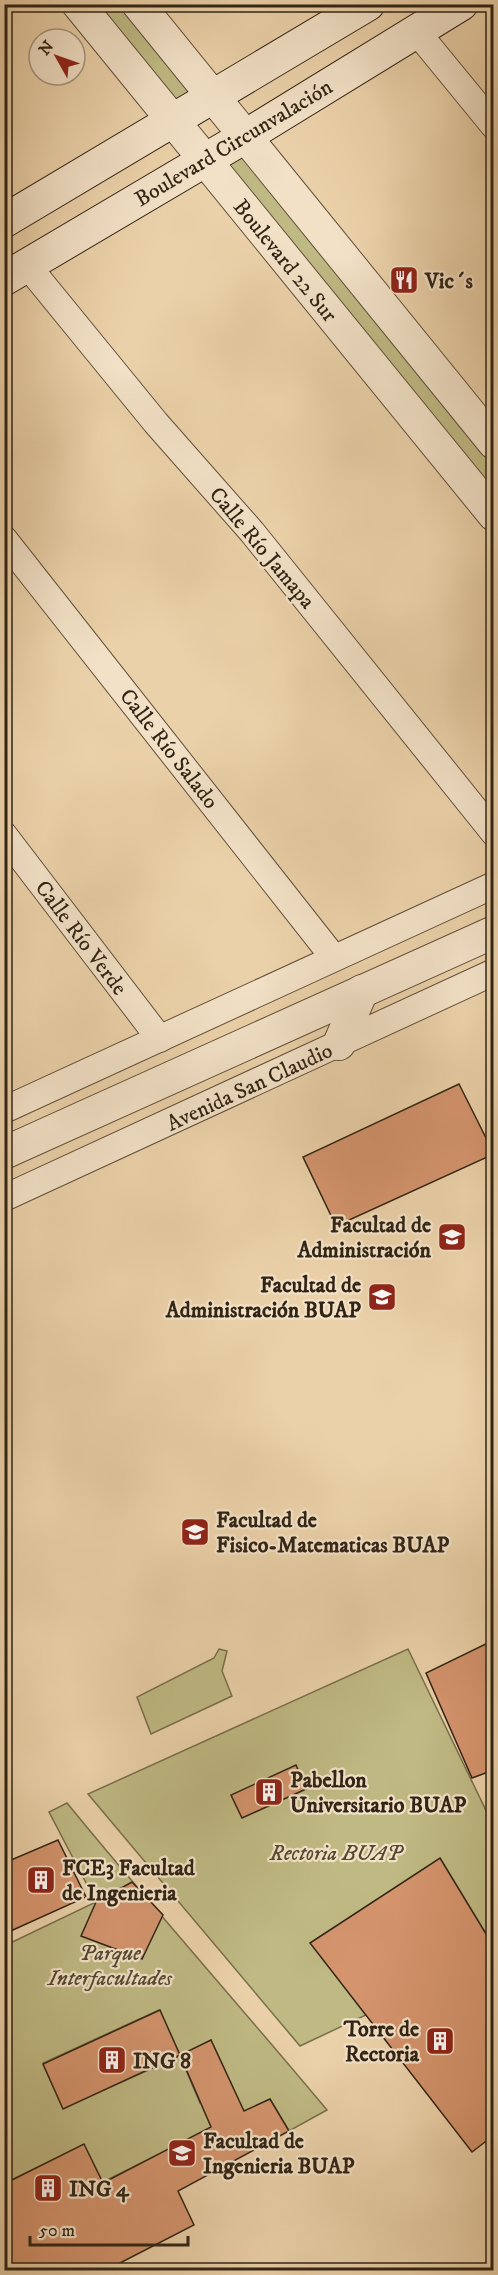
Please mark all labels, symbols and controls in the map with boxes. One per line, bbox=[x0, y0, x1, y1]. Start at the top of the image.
north arrow bbox=[27, 27, 87, 87]
text: N bbox=[34, 37, 58, 59]
street label: Boulevard Circunvalación bbox=[130, 73, 338, 213]
street label: Boulevard 22 Sur bbox=[227, 194, 343, 329]
restaurant icon: Vic´s bbox=[388, 264, 420, 296]
place label: Vic´s bbox=[424, 268, 473, 295]
street label: Calle Río Jamapa bbox=[203, 482, 321, 615]
street label: Calle Río Salado bbox=[113, 683, 224, 814]
street label: Calle Río Verde bbox=[29, 875, 133, 1001]
street label: Avenida San Claudio bbox=[162, 1037, 337, 1138]
place label: Facultad de Administración bbox=[296, 1212, 432, 1264]
school or university icon: Facultad de Administración bbox=[436, 1221, 468, 1253]
place label: Facultad de Administración BUAP bbox=[165, 1272, 361, 1324]
school or university icon: Facultad de Administración BUAP bbox=[366, 1281, 398, 1313]
place label: Facultad de Fisico-Matematicas BUAP bbox=[216, 1507, 450, 1559]
school or university icon: Facultad de Fisico-Matematicas BUAP bbox=[179, 1516, 211, 1548]
place label: Pabellon Universitario BUAP bbox=[290, 1767, 466, 1819]
building icon: Pabellon Universitario BUAP bbox=[253, 1776, 285, 1808]
park label: Rectoria BUAP bbox=[269, 1840, 405, 1867]
place label: FCE3 Facultad de Ingenieria bbox=[62, 1855, 196, 1907]
building icon: FCE3 Facultad de Ingenieria bbox=[25, 1864, 57, 1896]
park label: Parque Interfacultades bbox=[46, 1940, 173, 1992]
place label: Torre de Rectoria bbox=[343, 2016, 420, 2068]
building icon: Torre de Rectoria bbox=[424, 2025, 456, 2057]
building icon: ING 8 bbox=[96, 2044, 128, 2076]
place label: ING 8 bbox=[133, 2048, 191, 2075]
place label: Facultad de Ingenieria BUAP bbox=[203, 2128, 355, 2180]
school or university icon: Facultad de Ingenieria BUAP bbox=[166, 2137, 198, 2169]
building icon: ING 4 bbox=[32, 2172, 64, 2204]
place label: ING 4 bbox=[69, 2176, 130, 2203]
scale bar bbox=[30, 2209, 188, 2247]
text: 50 m bbox=[39, 2220, 75, 2242]

